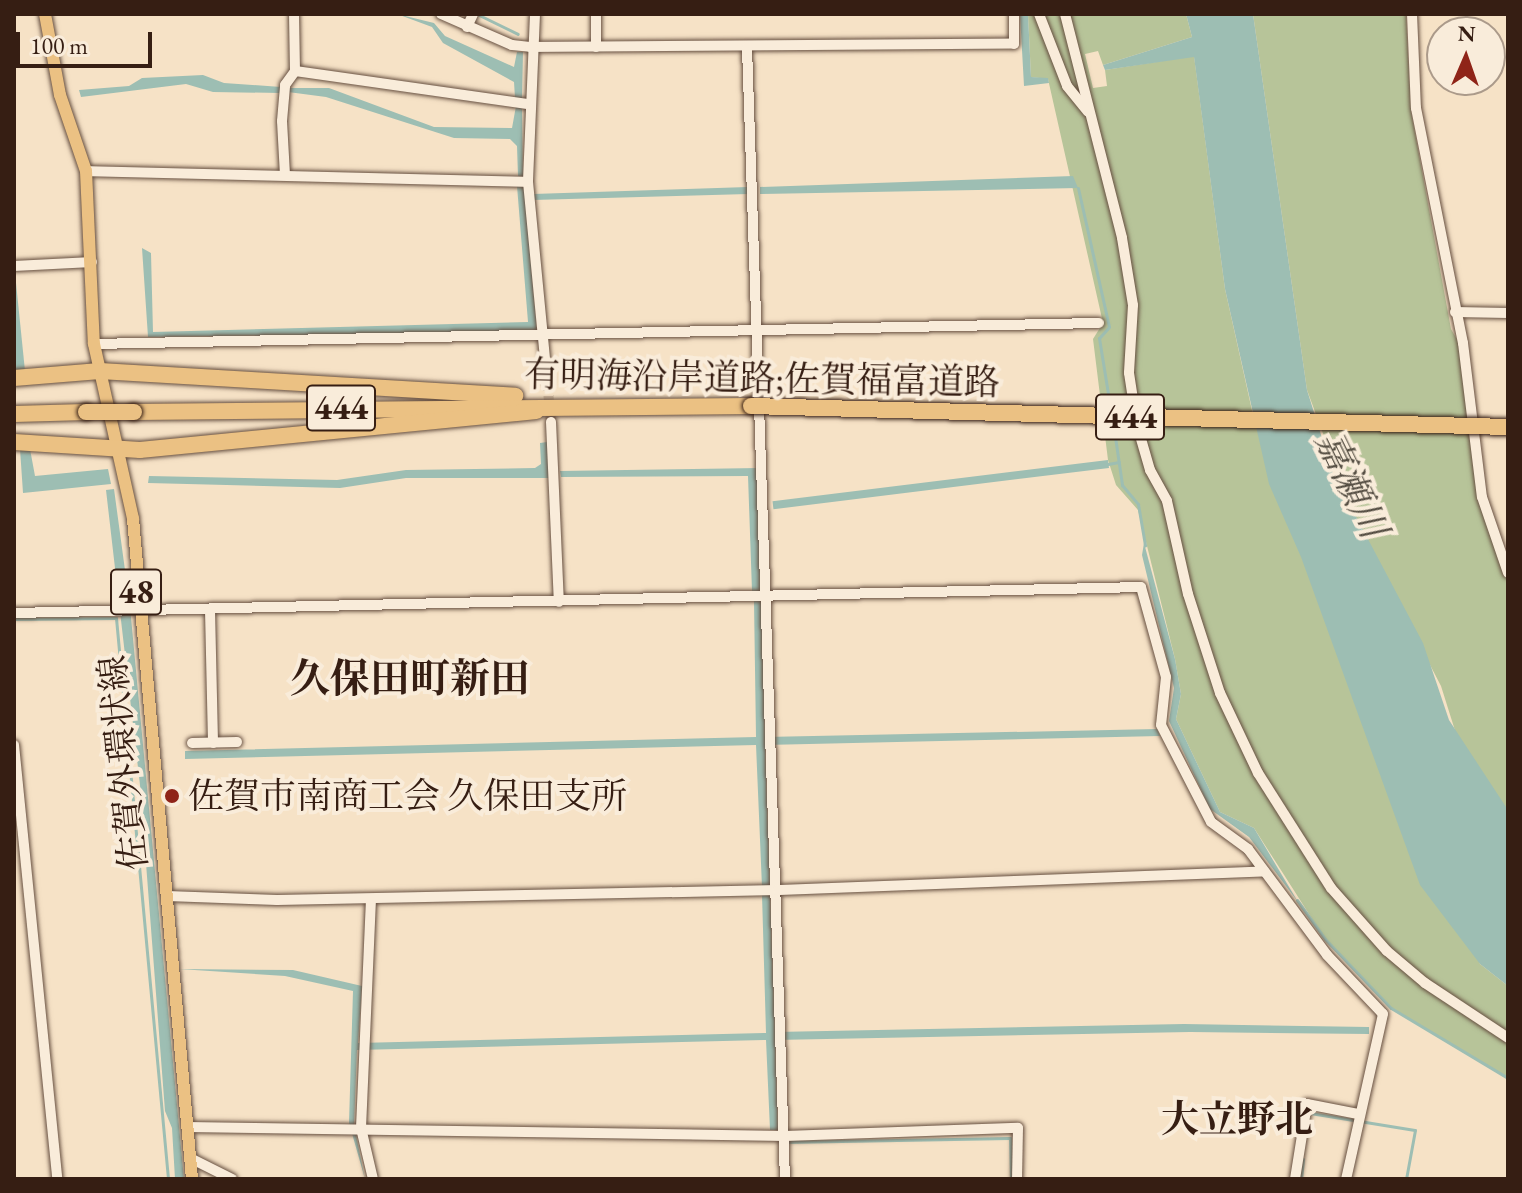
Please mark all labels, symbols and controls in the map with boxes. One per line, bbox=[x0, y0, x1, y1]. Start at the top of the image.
scale bar bbox=[20, 16, 156, 66]
north arrow bbox=[1426, 16, 1506, 96]
text: N bbox=[1457, 19, 1476, 48]
text: 100 m bbox=[30, 30, 88, 61]
street label: 有明海沿岸道路;佐賀福富道路 bbox=[524, 352, 1000, 404]
road number: 444 bbox=[305, 378, 377, 438]
road number: 444 bbox=[1094, 387, 1166, 447]
water label: 嘉瀬川 bbox=[1307, 423, 1397, 545]
road number: 48 bbox=[110, 562, 162, 622]
street label: 佐賀外環状線 bbox=[90, 653, 156, 873]
district label: 久保田町新田 bbox=[290, 654, 530, 702]
place label: 佐賀市南商工会 久保田支所 bbox=[188, 774, 627, 818]
marker: 佐賀市南商工会 久保田支所 bbox=[163, 787, 181, 805]
district label: 大立野北 bbox=[1161, 1096, 1313, 1142]

